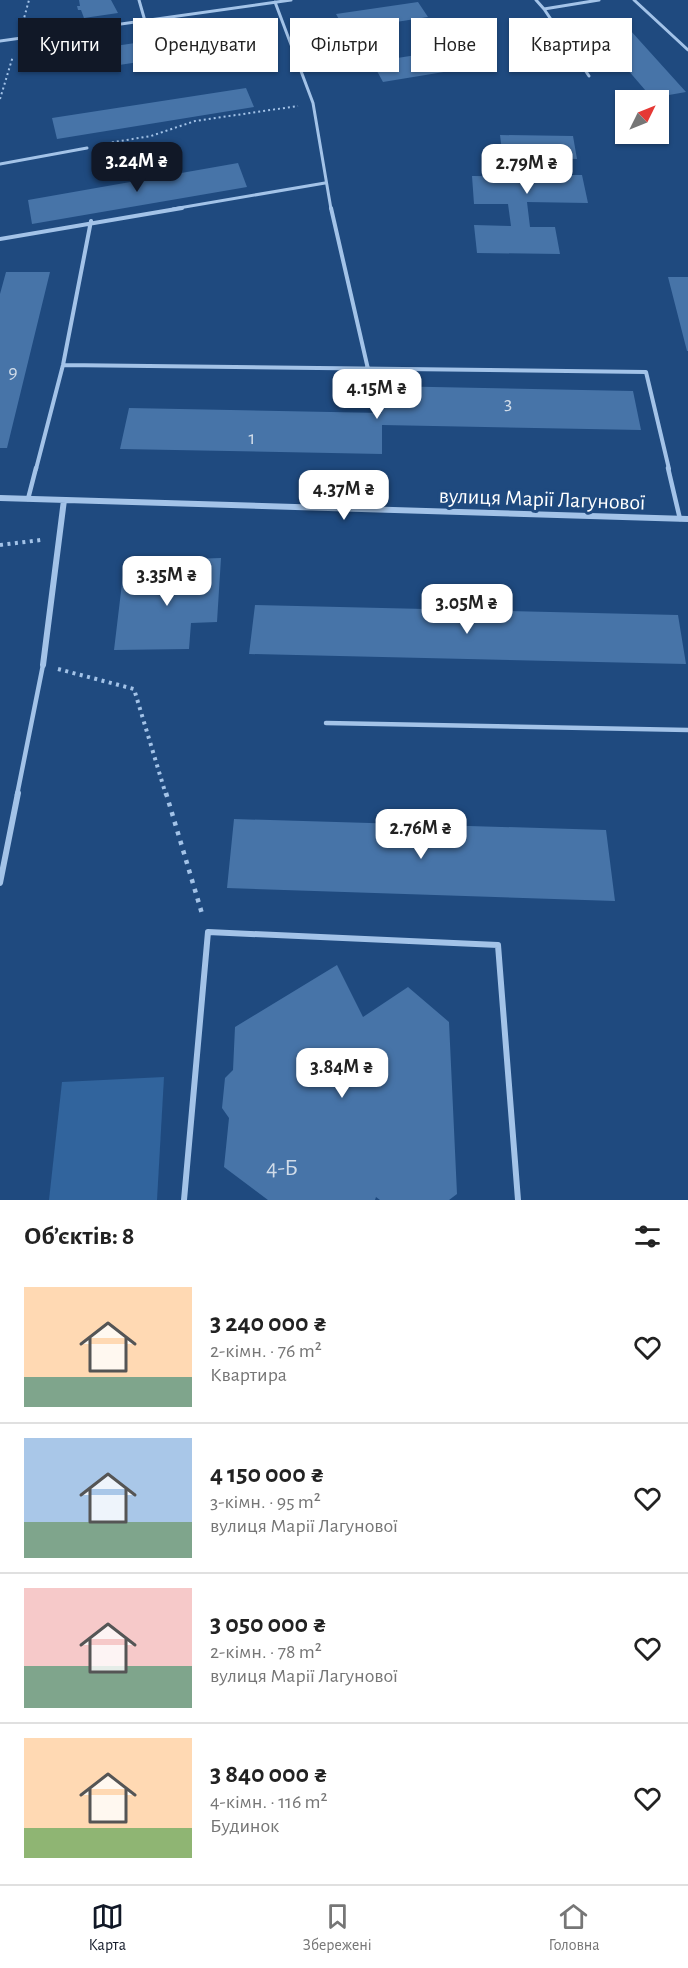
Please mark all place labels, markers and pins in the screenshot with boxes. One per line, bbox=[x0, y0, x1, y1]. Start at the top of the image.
pin: 3.24M ₴ bbox=[82, 142, 192, 193]
pin: 2.79M ₴ bbox=[472, 144, 582, 195]
pin: 4.15M ₴ bbox=[322, 369, 432, 420]
pin: 4.37M ₴ bbox=[289, 470, 399, 521]
pin: 3.35M ₴ bbox=[112, 556, 222, 607]
pin: 3.05M ₴ bbox=[412, 584, 522, 635]
pin: 2.76M ₴ bbox=[366, 809, 476, 860]
pin: 3.84M ₴ bbox=[287, 1048, 397, 1099]

